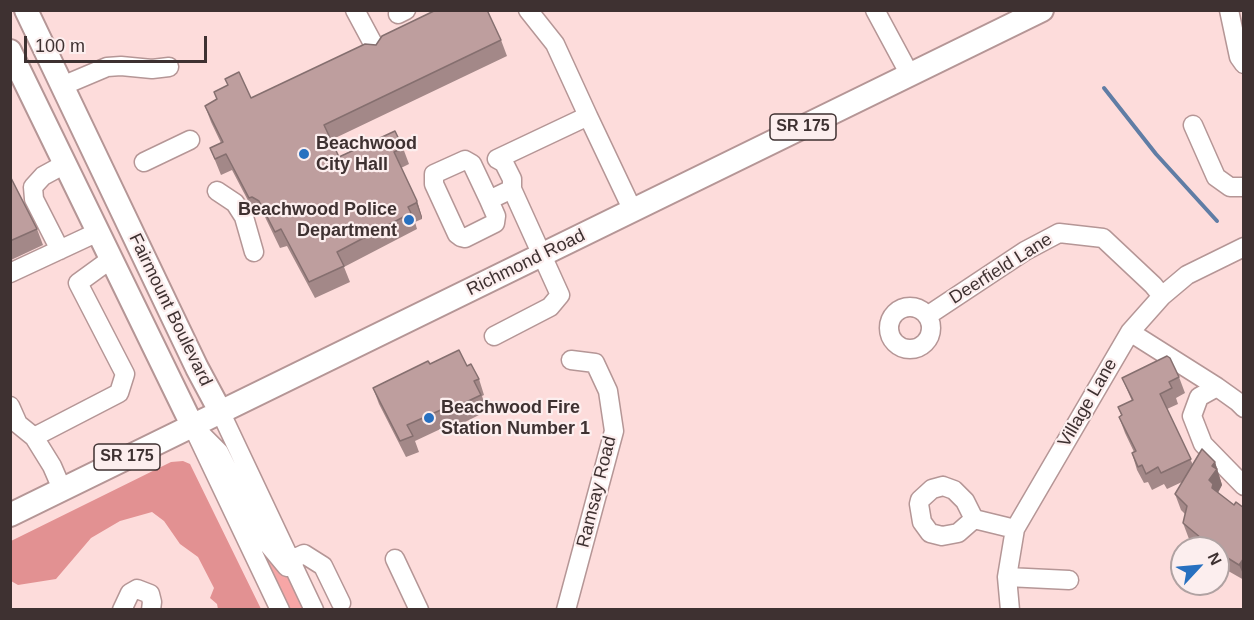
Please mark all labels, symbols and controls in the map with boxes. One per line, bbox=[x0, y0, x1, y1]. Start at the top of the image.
scale bar bbox=[27, 24, 210, 62]
text: 100 m bbox=[35, 36, 85, 56]
road number: SR 175 bbox=[770, 114, 836, 140]
place label: Beachwood City Hall bbox=[316, 133, 417, 176]
marker: Beachwood City Hall bbox=[297, 147, 311, 161]
place label: Beachwood Police Department bbox=[238, 199, 397, 242]
marker: Beachwood Police Department bbox=[402, 213, 416, 227]
street label: Richmond Road bbox=[463, 225, 589, 301]
street label: Deerfield Lane bbox=[946, 229, 1056, 309]
street label: Fairmount Boulevard bbox=[124, 230, 216, 390]
street label: Village Lane bbox=[1054, 355, 1122, 451]
place label: Beachwood Fire Station Number 1 bbox=[441, 397, 590, 440]
marker: Beachwood Fire Station Number 1 bbox=[422, 411, 436, 425]
street label: Ramsay Road bbox=[573, 434, 621, 550]
road number: SR 175 bbox=[94, 444, 160, 470]
north arrow bbox=[1170, 536, 1230, 596]
text: N bbox=[1205, 550, 1225, 568]

